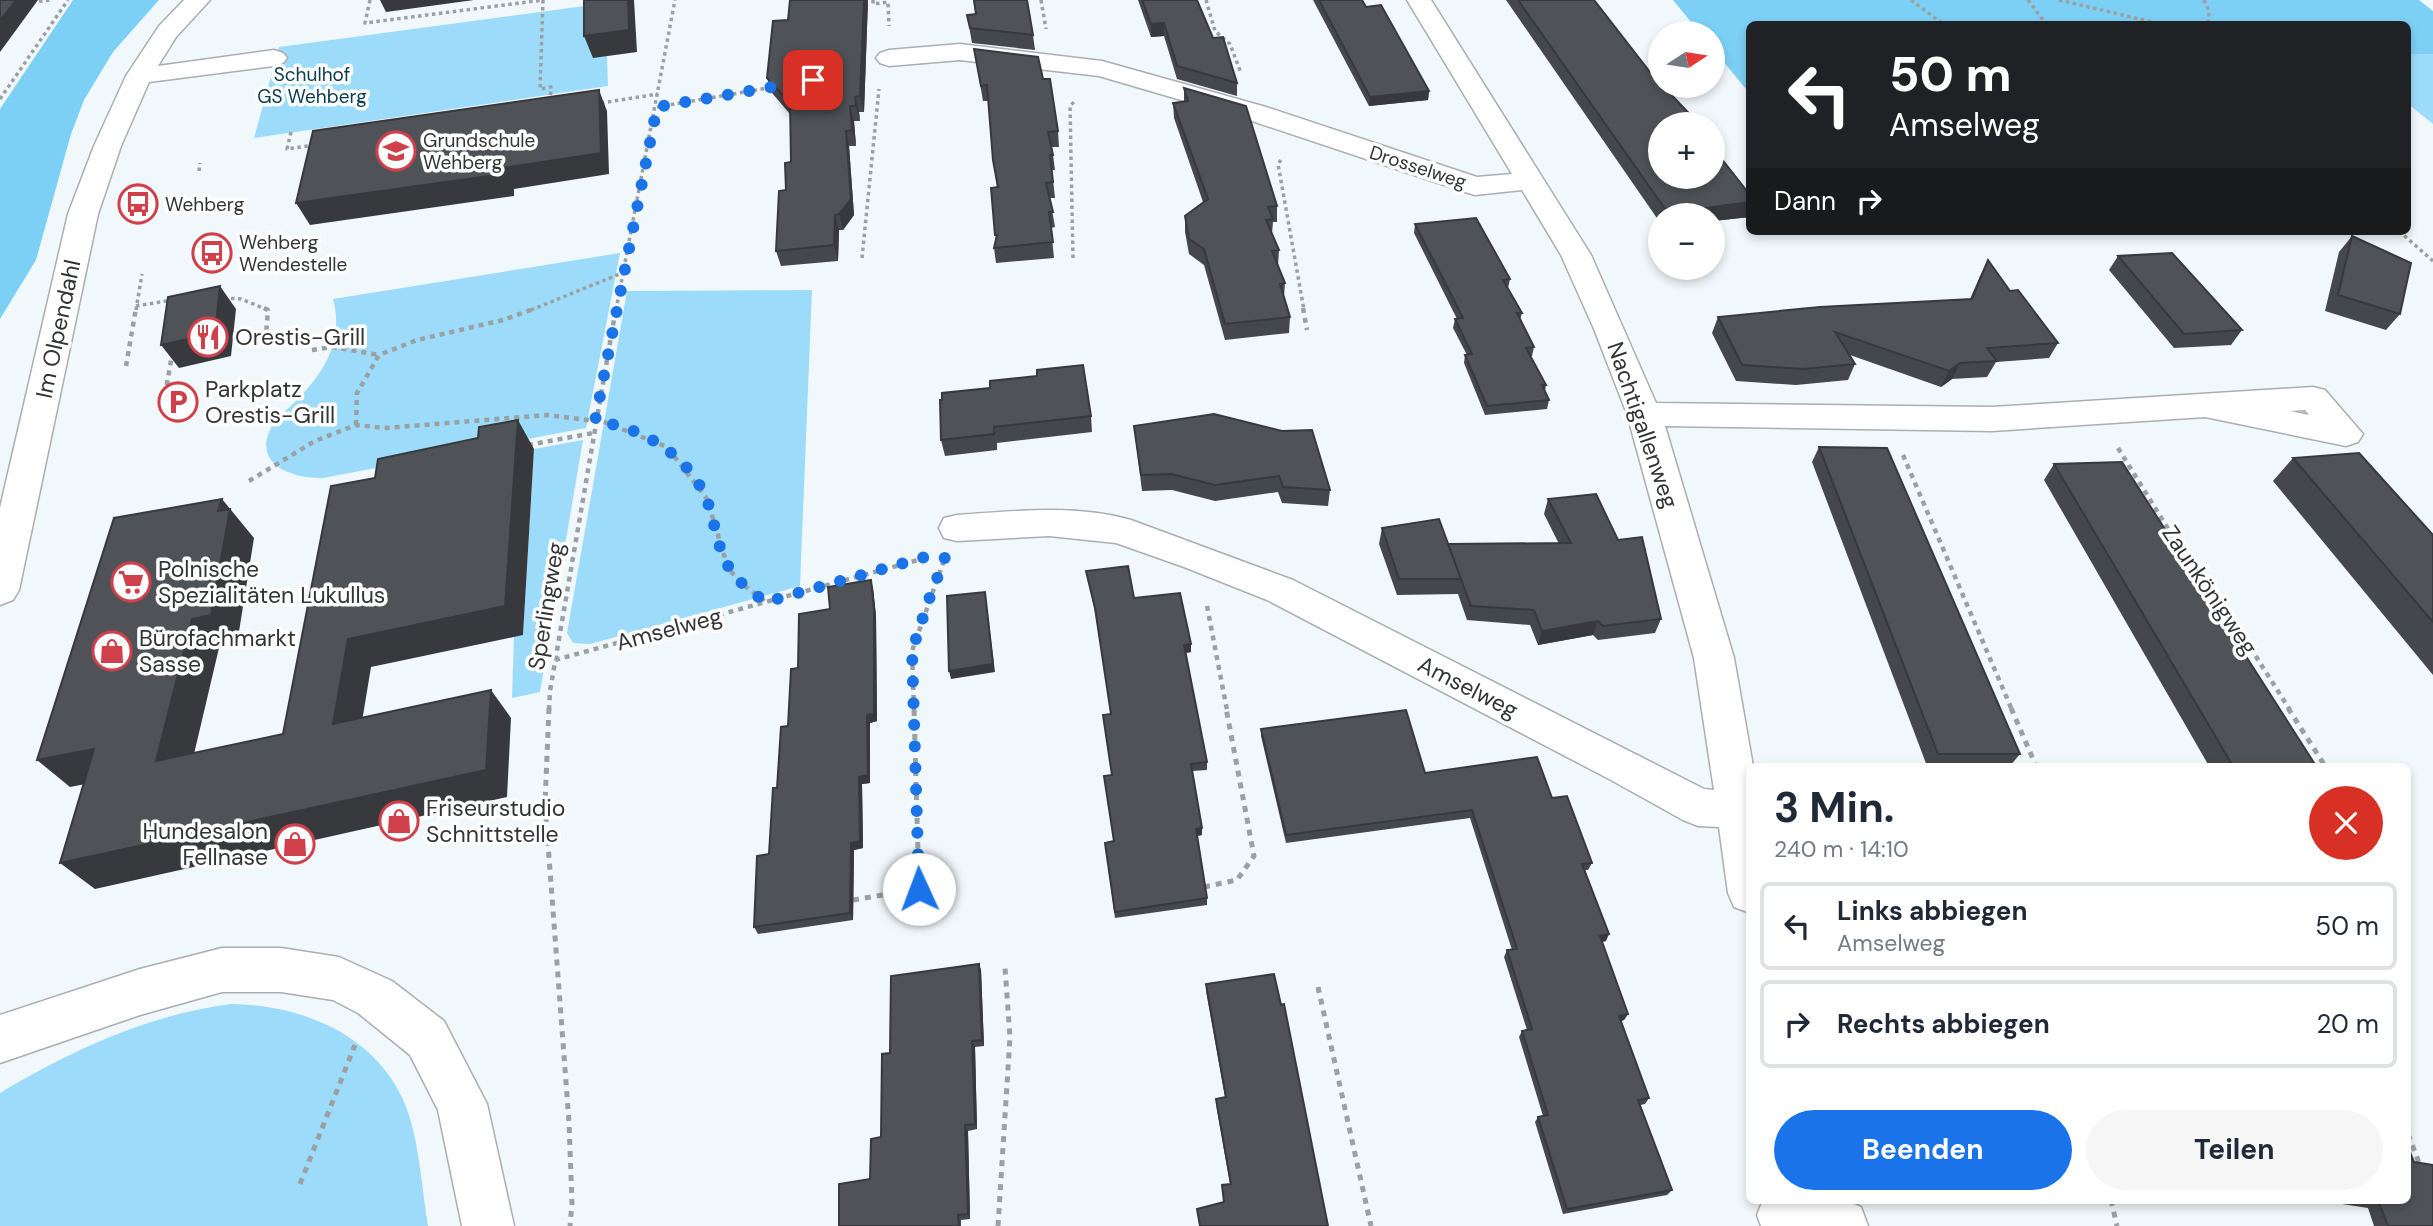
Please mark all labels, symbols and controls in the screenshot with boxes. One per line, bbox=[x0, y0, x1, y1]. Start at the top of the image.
north arrow bbox=[1648, 21, 1726, 98]
map controls bbox=[1648, 21, 1725, 280]
text: 50 m bbox=[1889, 42, 2012, 106]
icon: left bbox=[1774, 49, 1865, 140]
pin bbox=[783, 50, 843, 110]
icon: arrive bbox=[794, 61, 832, 99]
park label: Schulhof GS Wehberg bbox=[257, 62, 367, 109]
text: Amselweg bbox=[1889, 104, 2040, 146]
button: + bbox=[1648, 112, 1725, 189]
place label: Grundschule Wehberg bbox=[423, 128, 535, 175]
school or university icon: Grundschule Wehberg bbox=[375, 130, 417, 172]
street label: Drosselweg bbox=[1366, 140, 1470, 195]
icon: right bbox=[1850, 182, 1888, 220]
bus stop icon: Wehberg bbox=[117, 183, 159, 225]
text: Dann bbox=[1774, 184, 1836, 218]
place label: Wehberg bbox=[165, 192, 245, 217]
button: − bbox=[1648, 203, 1725, 280]
place label: Wehberg Wendestelle bbox=[239, 230, 347, 277]
bus stop icon: Wehberg Wendestelle bbox=[191, 232, 233, 274]
street label: Im Olpendahl bbox=[29, 257, 87, 401]
restaurant icon: Orestis-Grill bbox=[187, 316, 229, 358]
place label: Orestis-Grill bbox=[235, 322, 365, 352]
street label: Nachtigallenweg bbox=[1600, 338, 1686, 512]
place label: Parkplatz Orestis-Grill bbox=[205, 374, 335, 430]
parking icon: Parkplatz Orestis-Grill bbox=[157, 381, 199, 423]
street label: Zaunkönigweg bbox=[2156, 519, 2265, 661]
street label: Sperlingweg bbox=[521, 540, 571, 672]
place label: Polnische Spezialitäten Lukullus bbox=[158, 554, 385, 610]
supermarket icon: Polnische Spezialitäten Lukullus bbox=[110, 561, 152, 603]
street label: Amselweg bbox=[613, 600, 725, 658]
place label: Bürofachmarkt Sasse bbox=[139, 623, 296, 679]
shop icon: Bürofachmarkt Sasse bbox=[91, 630, 133, 672]
street label: Amselweg bbox=[1413, 649, 1523, 725]
text: 3 Min. bbox=[1774, 780, 1894, 835]
button: close bbox=[2309, 786, 2383, 860]
place label: Friseurstudio Schnittstelle bbox=[426, 793, 565, 849]
shop icon: Friseurstudio Schnittstelle bbox=[378, 800, 420, 842]
place label: Hundesalon Fellnase bbox=[142, 816, 268, 872]
shop icon: Hundesalon Fellnase bbox=[274, 823, 316, 865]
text: 240 m · 14:10 bbox=[1774, 834, 1909, 864]
position arrow bbox=[882, 852, 956, 926]
text: Links abbiegen bbox=[1837, 894, 2027, 928]
icon: left bbox=[1778, 907, 1816, 945]
text: 50 m bbox=[2315, 909, 2379, 943]
text: Amselweg bbox=[1837, 928, 1945, 958]
icon: right bbox=[1778, 1005, 1816, 1043]
text: Rechts abbiegen bbox=[1837, 1007, 2050, 1041]
text: 20 m bbox=[2316, 1007, 2379, 1041]
button: Beenden bbox=[1774, 1110, 2072, 1190]
button: Teilen bbox=[2086, 1110, 2383, 1190]

